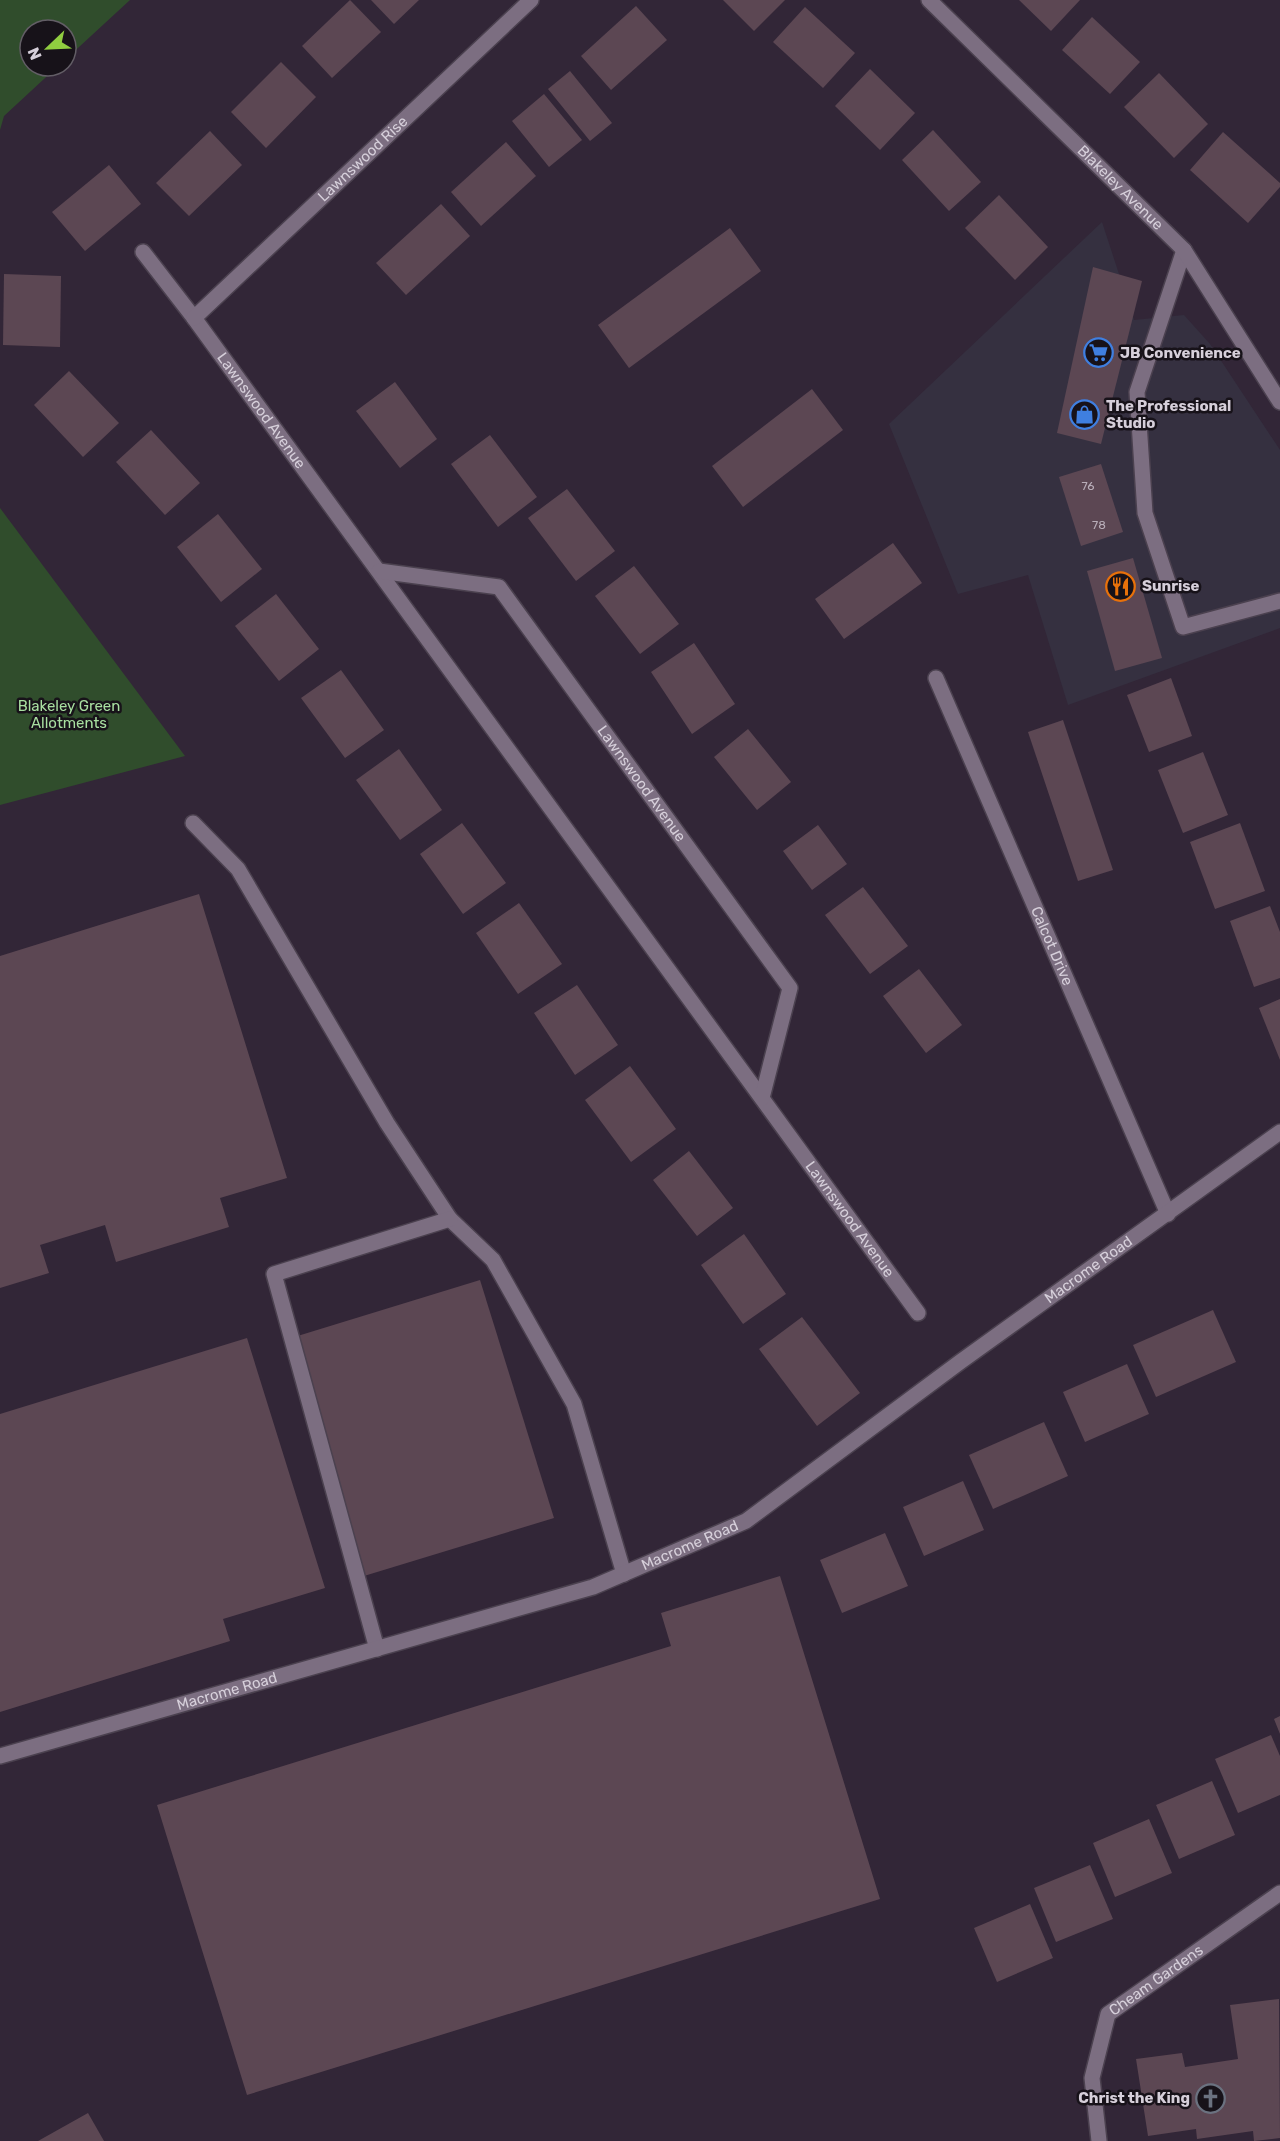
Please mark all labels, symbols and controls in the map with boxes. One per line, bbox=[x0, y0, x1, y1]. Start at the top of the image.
north arrow bbox=[18, 18, 78, 78]
text: N bbox=[24, 45, 46, 63]
street label: Lawnswood Rise bbox=[314, 112, 411, 205]
street label: Blakeley Avenue bbox=[1074, 142, 1167, 234]
supermarket icon: JB Convenience bbox=[1083, 337, 1115, 369]
place label: JB Convenience bbox=[1120, 344, 1241, 362]
street label: Lawnswood Avenue bbox=[213, 349, 310, 472]
place label: The Professional Studio bbox=[1106, 397, 1231, 432]
shop icon: The Professional Studio bbox=[1069, 399, 1101, 431]
house number: 76 bbox=[1081, 479, 1095, 493]
house number: 78 bbox=[1092, 518, 1106, 532]
restaurant icon: Sunrise bbox=[1105, 570, 1137, 602]
place label: Sunrise bbox=[1142, 577, 1200, 595]
park label: Blakeley Green Allotments bbox=[18, 697, 120, 732]
street label: Lawnswood Avenue bbox=[594, 722, 690, 845]
street label: Calcot Drive bbox=[1027, 904, 1077, 988]
street label: Lawnswood Avenue bbox=[802, 1158, 898, 1281]
street label: Macrome Road bbox=[1041, 1232, 1136, 1307]
street label: Macrome Road bbox=[639, 1516, 741, 1574]
street label: Macrome Road bbox=[175, 1668, 279, 1714]
street label: Cheam Gardens bbox=[1105, 1941, 1207, 2020]
church icon: Christ the King bbox=[1195, 2082, 1227, 2114]
place label: Christ the King bbox=[1078, 2089, 1190, 2107]

